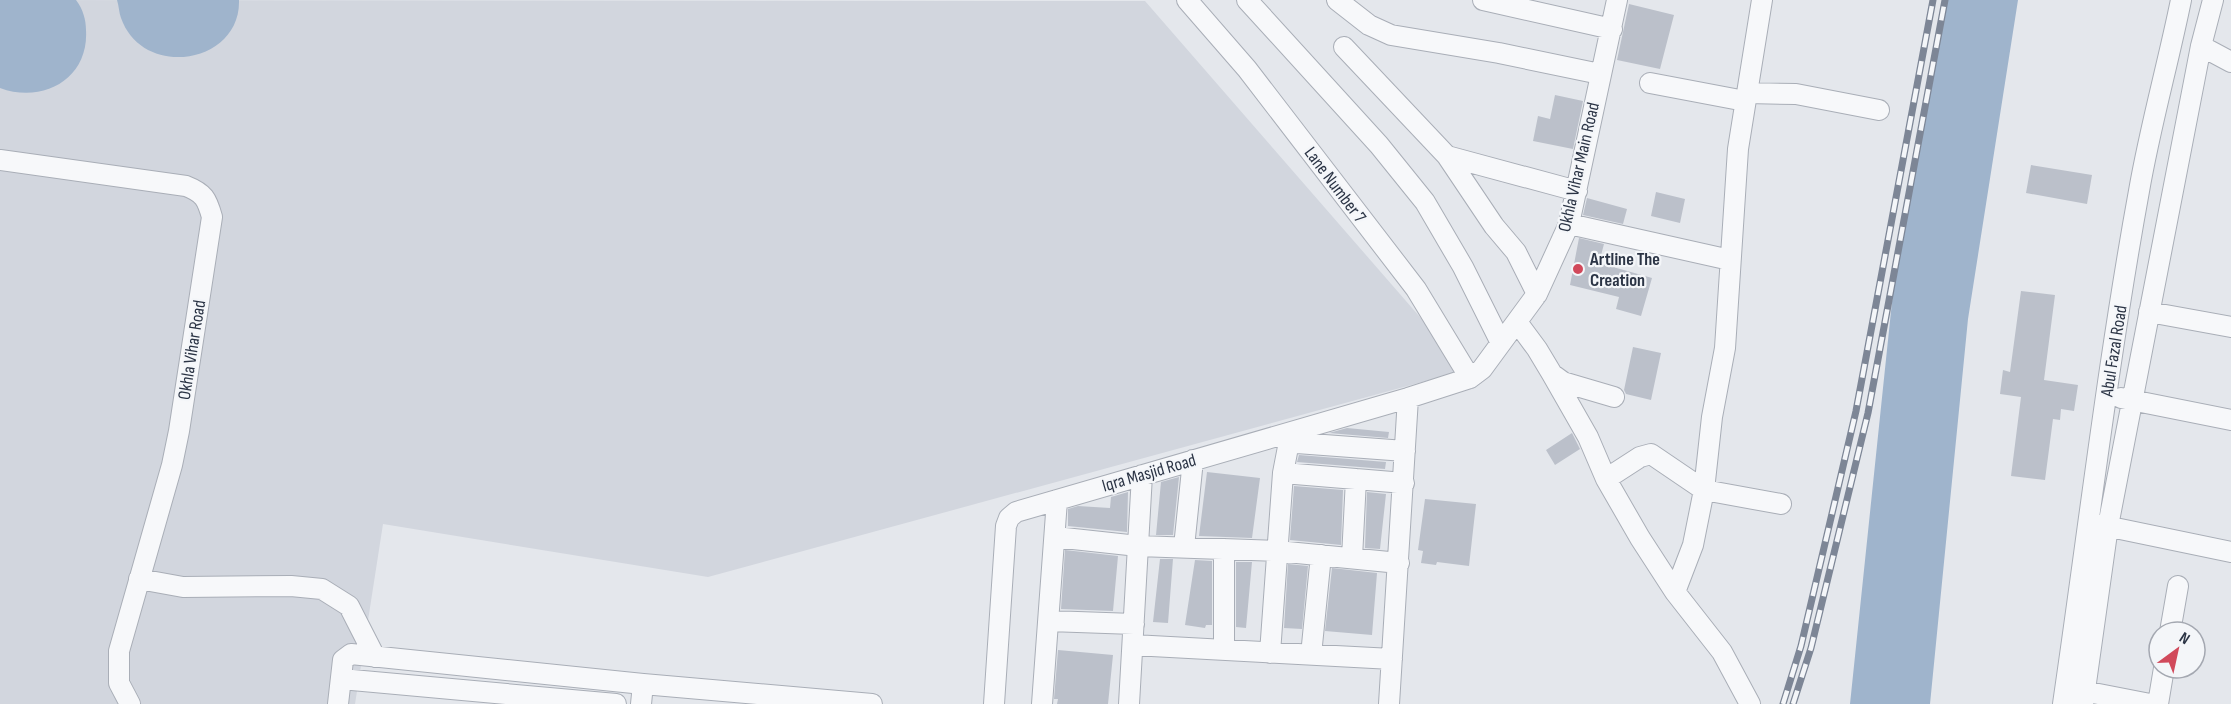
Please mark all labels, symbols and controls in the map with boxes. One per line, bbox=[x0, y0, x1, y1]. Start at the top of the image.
street label: Okhla Vihar Main Road bbox=[1554, 100, 1604, 234]
street label: Lane Number 7 bbox=[1300, 143, 1371, 228]
place label: Artline The Creation bbox=[1589, 249, 1660, 291]
marker: Artline The Creation bbox=[1571, 262, 1585, 276]
street label: Okhla Vihar Road bbox=[174, 299, 210, 401]
street label: Abul Fazal Road bbox=[2096, 304, 2132, 399]
street label: Iqra Masjid Road bbox=[1100, 450, 1198, 496]
north arrow bbox=[2147, 620, 2207, 680]
text: N bbox=[2176, 628, 2193, 649]

